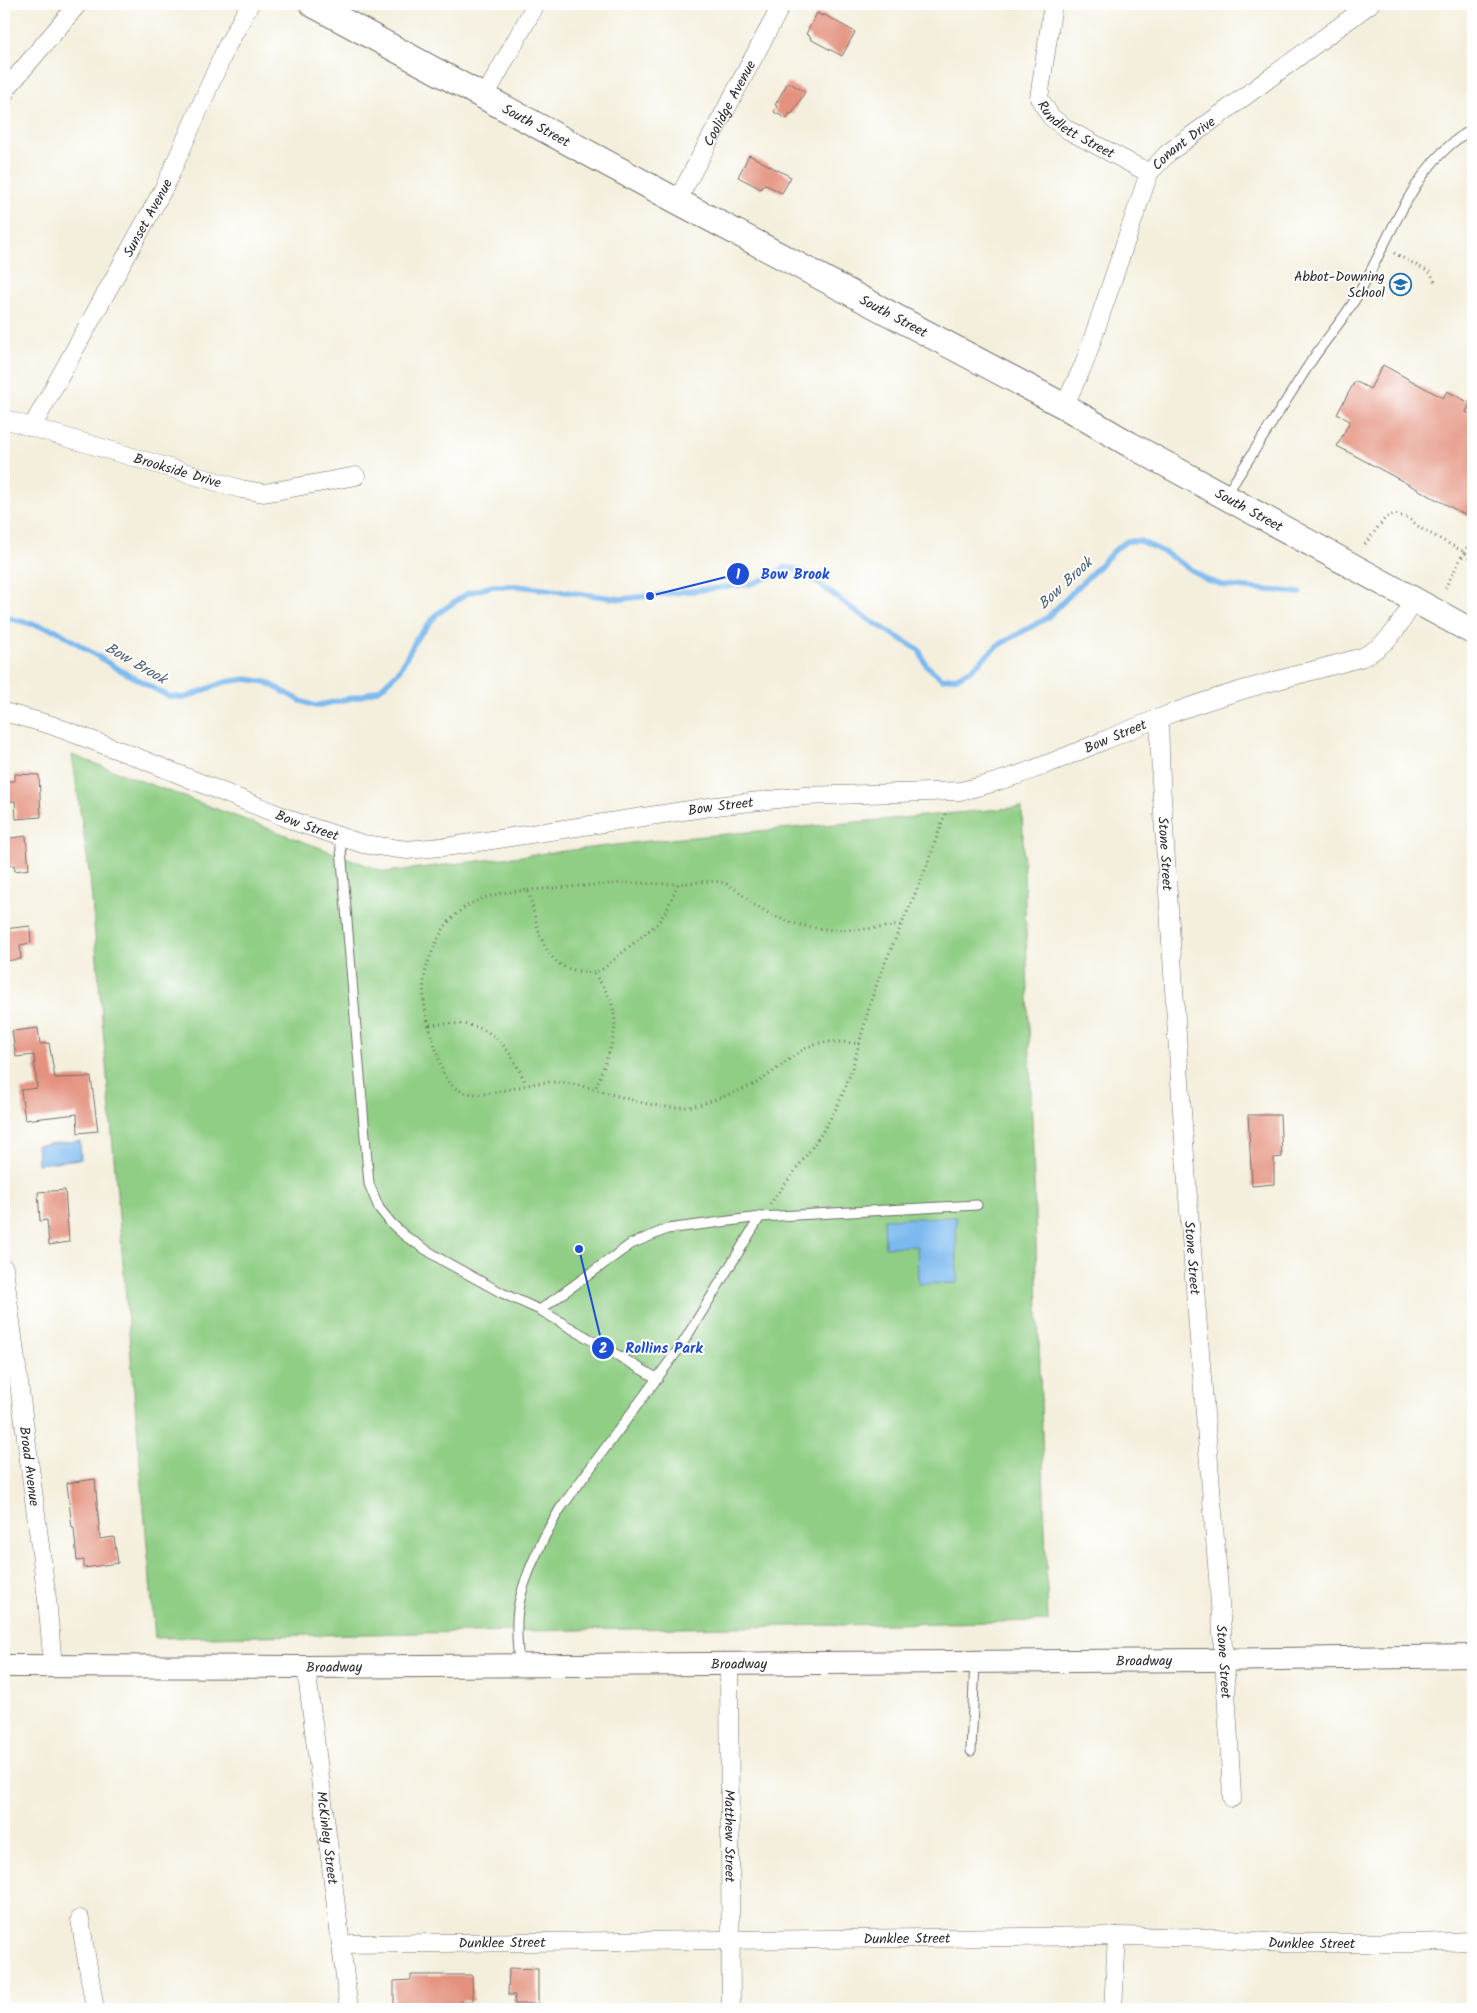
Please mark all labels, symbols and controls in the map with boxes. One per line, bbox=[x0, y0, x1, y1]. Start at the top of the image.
street label: Coolidge Avenue bbox=[698, 56, 762, 150]
street label: Rundlett Street bbox=[1031, 96, 1119, 165]
street label: South Street bbox=[498, 99, 574, 154]
street label: Conant Drive bbox=[1147, 111, 1221, 176]
street label: Sunset Avenue bbox=[118, 175, 179, 261]
place label: Abbot-Downing School bbox=[1294, 266, 1386, 304]
school or university icon: Abbot-Downing School bbox=[1389, 272, 1413, 296]
street label: South Street bbox=[855, 289, 932, 344]
street label: Brookside Drive bbox=[131, 448, 224, 495]
street label: South Street bbox=[1211, 483, 1287, 538]
water label: Bow Brook bbox=[1033, 551, 1100, 616]
callout: Bow Brook bbox=[725, 559, 839, 589]
text: 1 bbox=[736, 563, 741, 587]
text: Bow Brook bbox=[761, 563, 830, 587]
water label: Bow Brook bbox=[100, 637, 172, 692]
street label: Bow Street bbox=[1081, 714, 1151, 760]
street label: Bow Street bbox=[686, 792, 755, 822]
street label: Bow Street bbox=[272, 805, 342, 848]
street label: Stone Street bbox=[1151, 816, 1178, 892]
street label: Stone Street bbox=[1178, 1220, 1206, 1296]
callout: Rollins Park bbox=[591, 1333, 713, 1363]
text: 2 bbox=[599, 1337, 608, 1361]
text: Rollins Park bbox=[625, 1337, 703, 1361]
street label: Broad Avenue bbox=[13, 1425, 45, 1508]
street label: Stone Street bbox=[1210, 1624, 1237, 1700]
street label: Broadway bbox=[1116, 1650, 1173, 1673]
street label: Broadway bbox=[711, 1653, 768, 1676]
street label: Broadway bbox=[306, 1657, 363, 1679]
street label: Matthew Street bbox=[718, 1789, 740, 1883]
street label: McKinley Street bbox=[310, 1790, 343, 1886]
street label: Dunklee Street bbox=[863, 1928, 951, 1951]
street label: Dunklee Street bbox=[458, 1932, 546, 1955]
street label: Dunklee Street bbox=[1267, 1932, 1356, 1955]

